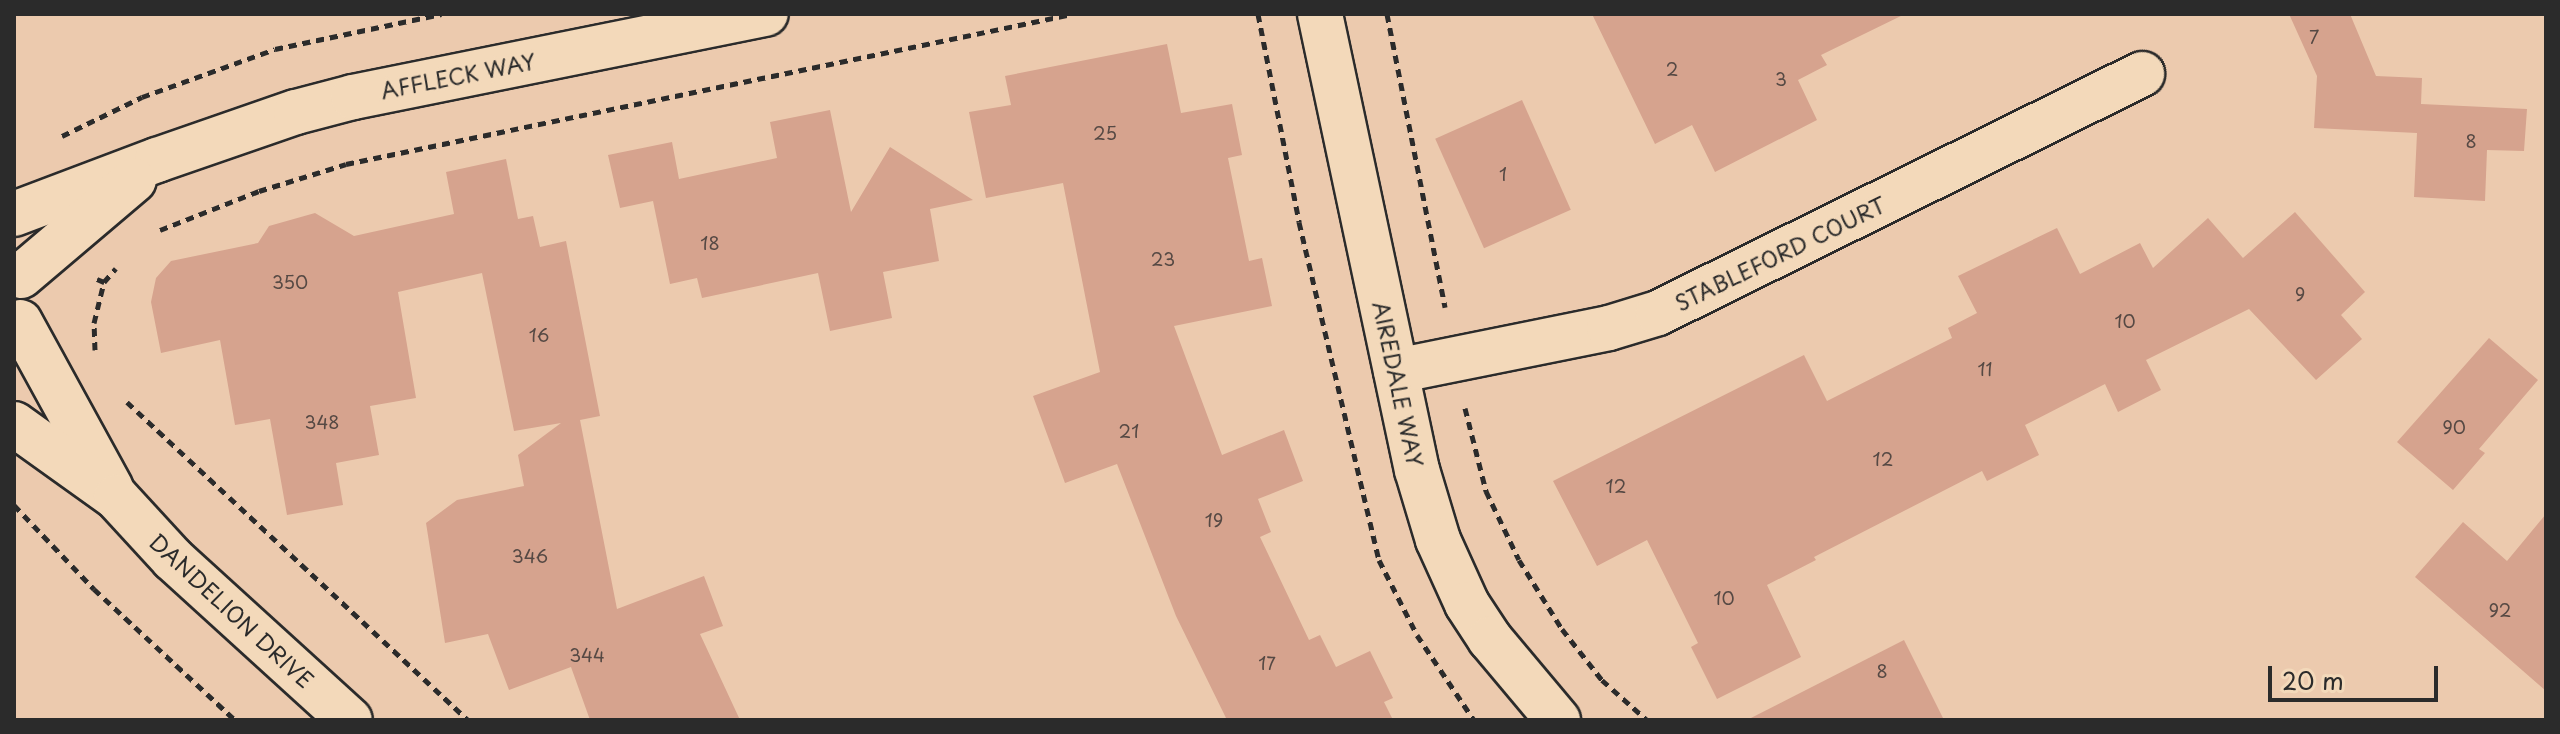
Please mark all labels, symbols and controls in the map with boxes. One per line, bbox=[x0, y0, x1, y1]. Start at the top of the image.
house number: 7 bbox=[2309, 26, 2319, 48]
street label: AFFLECK WAY bbox=[377, 47, 539, 103]
house number: 2 bbox=[1666, 58, 1678, 80]
house number: 3 bbox=[1775, 68, 1787, 90]
house number: 25 bbox=[1093, 122, 1117, 144]
house number: 8 bbox=[2465, 130, 2477, 152]
house number: 1 bbox=[1499, 163, 1507, 185]
street label: STABLEFORD COURT bbox=[1670, 190, 1890, 316]
house number: 18 bbox=[700, 232, 720, 254]
house number: 23 bbox=[1151, 248, 1175, 270]
house number: 350 bbox=[272, 271, 308, 293]
house number: 9 bbox=[2295, 283, 2305, 305]
street label: AIREDALE WAY bbox=[1368, 298, 1430, 470]
house number: 10 bbox=[2114, 310, 2136, 332]
house number: 16 bbox=[529, 324, 549, 346]
house number: 11 bbox=[1977, 358, 1993, 380]
house number: 348 bbox=[305, 411, 339, 433]
house number: 90 bbox=[2442, 416, 2466, 438]
house number: 21 bbox=[1119, 420, 1139, 442]
house number: 12 bbox=[1873, 448, 1893, 470]
house number: 12 bbox=[1606, 475, 1626, 497]
house number: 19 bbox=[1205, 509, 1223, 531]
street label: DANDELION DRIVE bbox=[144, 527, 320, 693]
house number: 346 bbox=[512, 545, 548, 567]
house number: 10 bbox=[1713, 587, 1735, 609]
house number: 92 bbox=[2489, 599, 2511, 621]
house number: 344 bbox=[569, 644, 605, 666]
scale bar bbox=[2272, 650, 2442, 700]
house number: 17 bbox=[1258, 652, 1276, 674]
house number: 8 bbox=[1876, 660, 1888, 682]
text: 20 m bbox=[2282, 662, 2344, 698]

